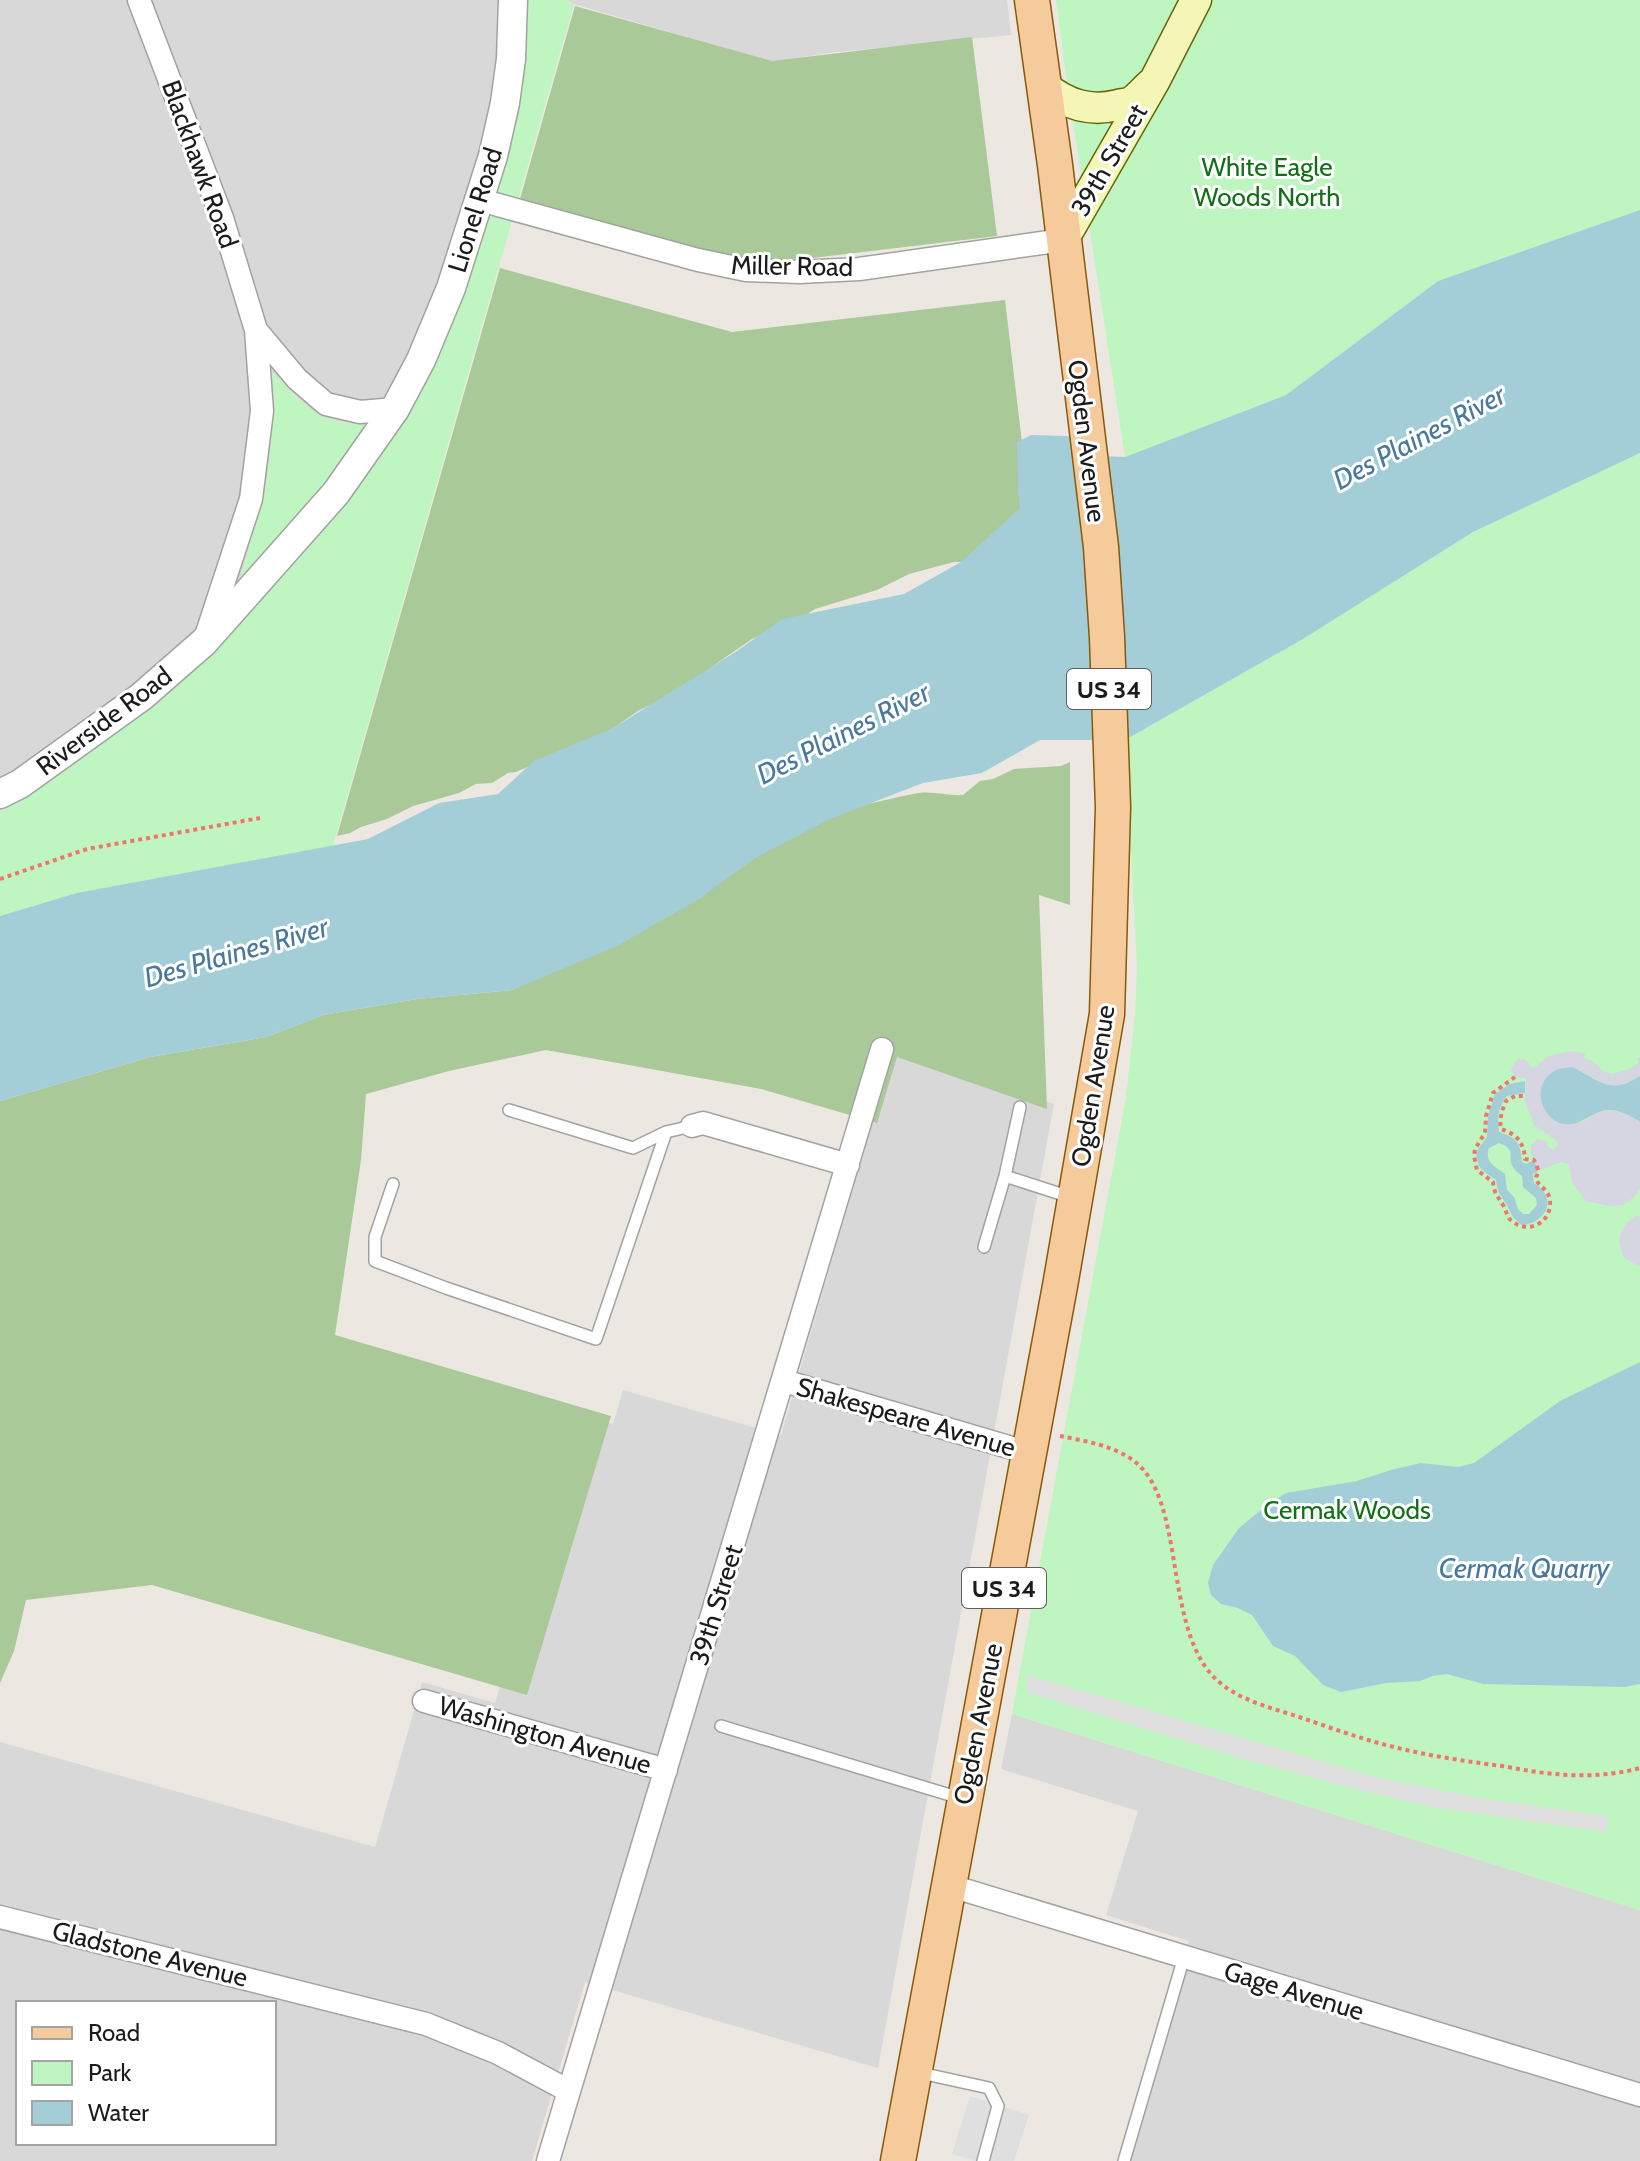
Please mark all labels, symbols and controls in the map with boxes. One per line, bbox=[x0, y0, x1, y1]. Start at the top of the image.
street label: Blackhawk Road bbox=[155, 76, 245, 252]
street label: 39th Street bbox=[1064, 98, 1154, 222]
street label: Lionel Road bbox=[441, 144, 509, 276]
park label: White Eagle Woods North bbox=[1194, 151, 1340, 213]
street label: Miller Road bbox=[731, 249, 853, 283]
street label: Ogden Avenue bbox=[1061, 358, 1113, 524]
water label: Des Plaines River bbox=[1327, 377, 1512, 497]
street label: Riverside Road bbox=[30, 660, 178, 782]
road number: US 34 bbox=[1067, 669, 1151, 709]
water label: Des Plaines River bbox=[751, 674, 937, 791]
water label: Des Plaines River bbox=[140, 909, 333, 995]
street label: Ogden Avenue bbox=[1064, 1003, 1122, 1169]
street label: Shakespeare Avenue bbox=[793, 1370, 1019, 1464]
park label: Cermak Woods bbox=[1263, 1494, 1431, 1526]
street label: 39th Street bbox=[683, 1541, 750, 1669]
water label: Cermak Quarry bbox=[1439, 1551, 1611, 1585]
road number: US 34 bbox=[962, 1568, 1046, 1608]
street label: Ogden Avenue bbox=[947, 1641, 1009, 1807]
street label: Washington Avenue bbox=[435, 1689, 655, 1781]
street label: Gladstone Avenue bbox=[49, 1914, 251, 1994]
street label: Gage Avenue bbox=[1220, 1955, 1368, 2027]
legend bbox=[16, 2001, 276, 2145]
text: Road bbox=[88, 2018, 140, 2047]
text: Park bbox=[88, 2058, 131, 2087]
text: Water bbox=[88, 2098, 149, 2127]

